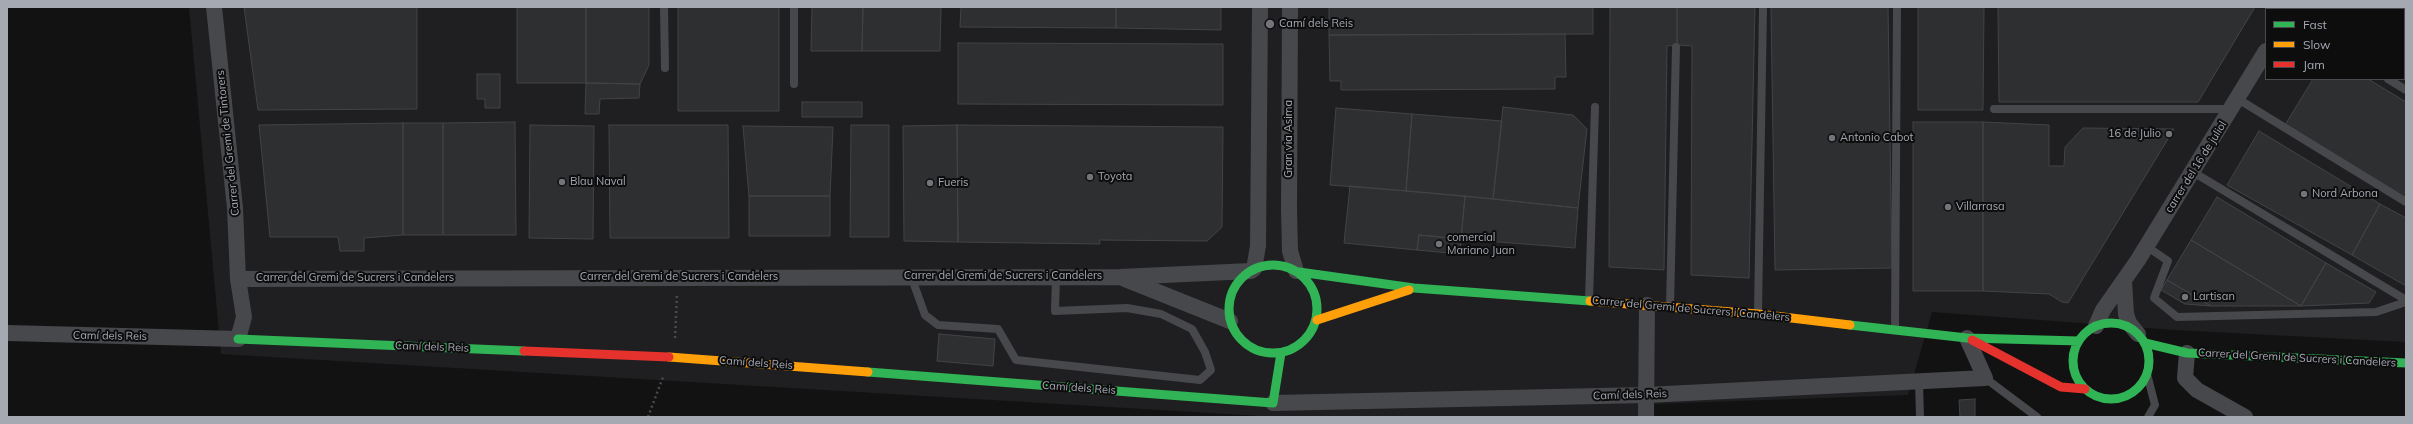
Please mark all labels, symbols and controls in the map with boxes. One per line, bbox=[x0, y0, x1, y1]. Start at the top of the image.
legend bbox=[2265, 8, 2405, 80]
place label: Camí dels Reis bbox=[1279, 17, 1353, 31]
text: Fast bbox=[2303, 17, 2327, 32]
marker: Camí dels Reis bbox=[1264, 18, 1276, 30]
text: Slow bbox=[2303, 37, 2331, 52]
text: Jam bbox=[2303, 57, 2325, 72]
street label: Carrer del Gremi de Tintorers bbox=[214, 70, 242, 216]
street label: Gran via Asima bbox=[1282, 100, 1296, 178]
street label: carrer del 16 de juliol bbox=[2162, 119, 2230, 215]
place label: 16 de Julio bbox=[2108, 127, 2161, 141]
marker: 16 de Julio bbox=[2164, 129, 2174, 139]
place label: Antonio Cabot bbox=[1840, 131, 1913, 145]
marker: Antonio Cabot bbox=[1827, 133, 1837, 143]
place label: Toyota bbox=[1098, 170, 1132, 184]
marker: Toyota bbox=[1085, 172, 1095, 182]
place label: Blau Naval bbox=[570, 175, 626, 189]
place label: Fueris bbox=[938, 176, 968, 190]
marker: Blau Naval bbox=[557, 177, 567, 187]
marker: Fueris bbox=[925, 178, 935, 188]
place label: Nord Arbona bbox=[2312, 187, 2378, 201]
marker: Nord Arbona bbox=[2299, 189, 2309, 199]
place label: Villarrasa bbox=[1956, 200, 2005, 214]
marker: Villarrasa bbox=[1943, 202, 1953, 212]
place label: comercial Mariano Juan bbox=[1447, 231, 1515, 257]
marker: comercial Mariano Juan bbox=[1434, 239, 1444, 249]
street label: Carrer del Gremi de Sucrers i Candelers bbox=[904, 269, 1102, 283]
street label: Carrer del Gremi de Sucrers i Candelers bbox=[580, 270, 778, 284]
street label: Carrer del Gremi de Sucrers i Candelers bbox=[256, 271, 454, 285]
place label: Lartisan bbox=[2193, 290, 2235, 304]
marker: Lartisan bbox=[2180, 292, 2190, 302]
street label: Carrer del Gremi de Sucrers i Candelers bbox=[1592, 294, 1790, 324]
street label: Camí dels Reis bbox=[73, 329, 147, 343]
street label: Camí dels Reis bbox=[395, 339, 469, 355]
street label: Carrer del Gremi de Sucrers i Candelers bbox=[2197, 346, 2397, 370]
street label: Camí dels Reis bbox=[719, 354, 793, 372]
street label: Camí dels Reis bbox=[1042, 379, 1116, 397]
street label: Camí dels Reis bbox=[1593, 387, 1667, 403]

